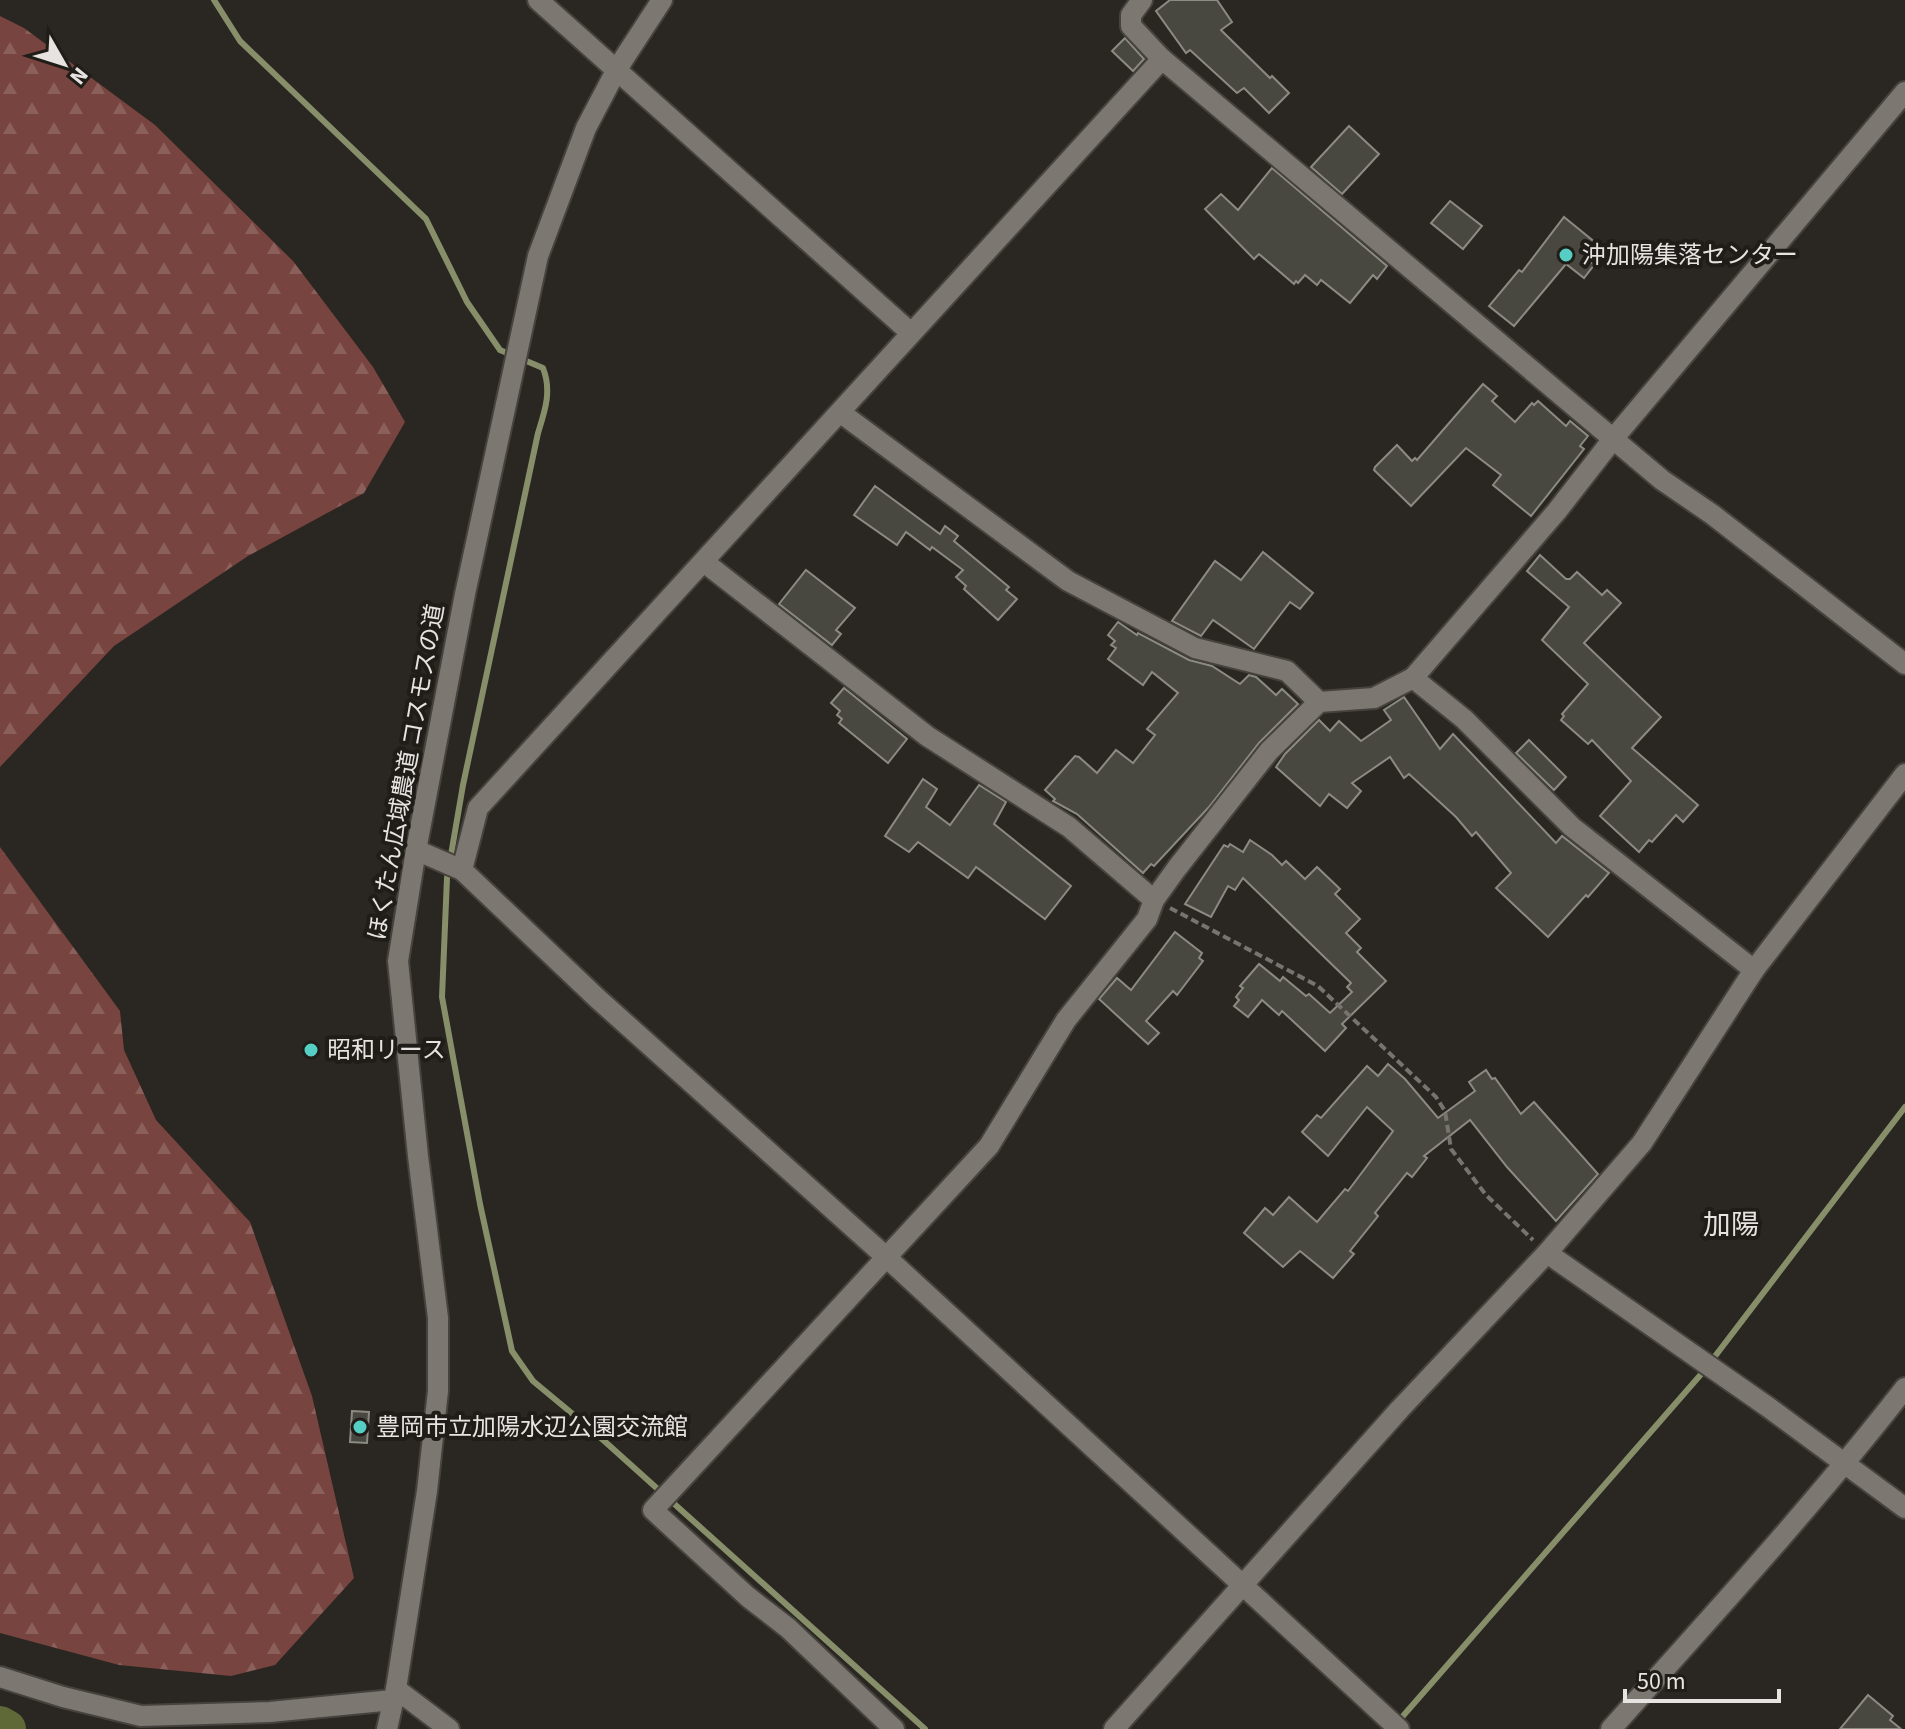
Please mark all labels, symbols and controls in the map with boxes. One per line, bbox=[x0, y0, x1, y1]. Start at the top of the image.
north arrow bbox=[24, 24, 104, 104]
text: N bbox=[62, 60, 96, 92]
place label: 沖加陽集落センター bbox=[1582, 238, 1798, 273]
marker: 沖加陽集落センター bbox=[1557, 246, 1575, 264]
street label: ほくたん広域農道 コスモスの道 bbox=[360, 601, 453, 943]
place label: 昭和リース bbox=[327, 1033, 446, 1068]
marker: 昭和リース bbox=[302, 1041, 320, 1059]
district label: 加陽 bbox=[1703, 1205, 1759, 1245]
place label: 豊岡市立加陽水辺公園交流館 bbox=[376, 1410, 688, 1445]
marker: 豊岡市立加陽水辺公園交流館 bbox=[351, 1418, 369, 1436]
scale bar bbox=[1625, 1653, 1779, 1703]
text: 50 m bbox=[1637, 1664, 1686, 1699]

